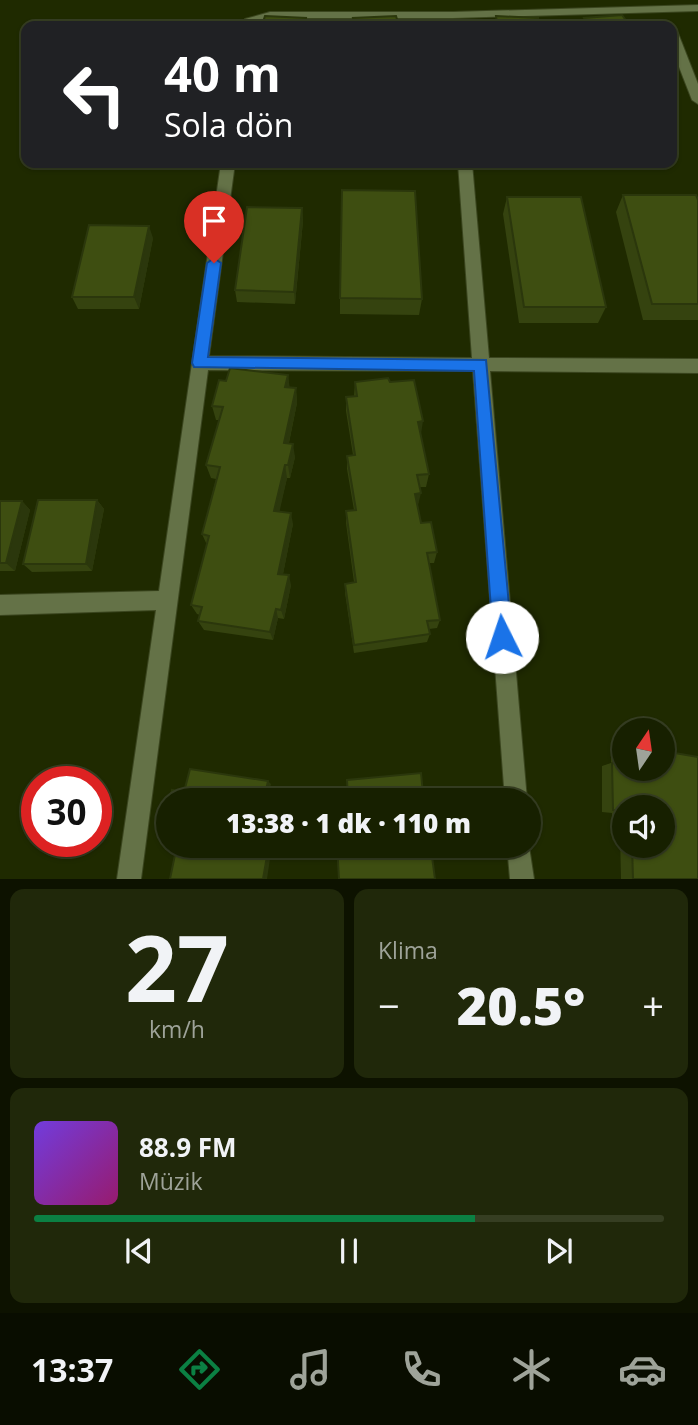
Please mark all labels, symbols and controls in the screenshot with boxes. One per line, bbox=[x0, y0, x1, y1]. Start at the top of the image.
text: 40 m bbox=[164, 40, 281, 106]
icon: left bbox=[49, 49, 140, 140]
text: Sola dön bbox=[164, 103, 293, 146]
pin bbox=[184, 191, 244, 263]
icon: arrive bbox=[195, 202, 233, 240]
position arrow bbox=[465, 600, 539, 674]
north arrow bbox=[612, 718, 676, 780]
map controls bbox=[612, 718, 675, 858]
speed limit sign: 30 bbox=[21, 766, 112, 857]
button: sound bbox=[612, 795, 675, 858]
text: 13:38 · 1 dk · 110 m bbox=[226, 805, 471, 841]
text: 27 bbox=[125, 905, 229, 1029]
text: Klima bbox=[378, 934, 438, 966]
text: 20.5° bbox=[457, 969, 585, 1040]
text: − bbox=[378, 979, 400, 1031]
text: + bbox=[642, 979, 664, 1031]
text: km/h bbox=[149, 1013, 205, 1045]
text: 88.9 FM bbox=[139, 1129, 237, 1165]
text: Müzik bbox=[139, 1165, 202, 1197]
icon: previous bbox=[120, 1232, 158, 1270]
icon: pause bbox=[330, 1232, 368, 1270]
icon: next bbox=[540, 1232, 578, 1270]
icon: directions bbox=[175, 1345, 224, 1394]
icon: music bbox=[286, 1345, 335, 1394]
icon: phone bbox=[397, 1345, 446, 1394]
icon: climate bbox=[507, 1345, 556, 1394]
icon: car bbox=[618, 1345, 667, 1394]
text: 13:37 bbox=[31, 1348, 113, 1391]

